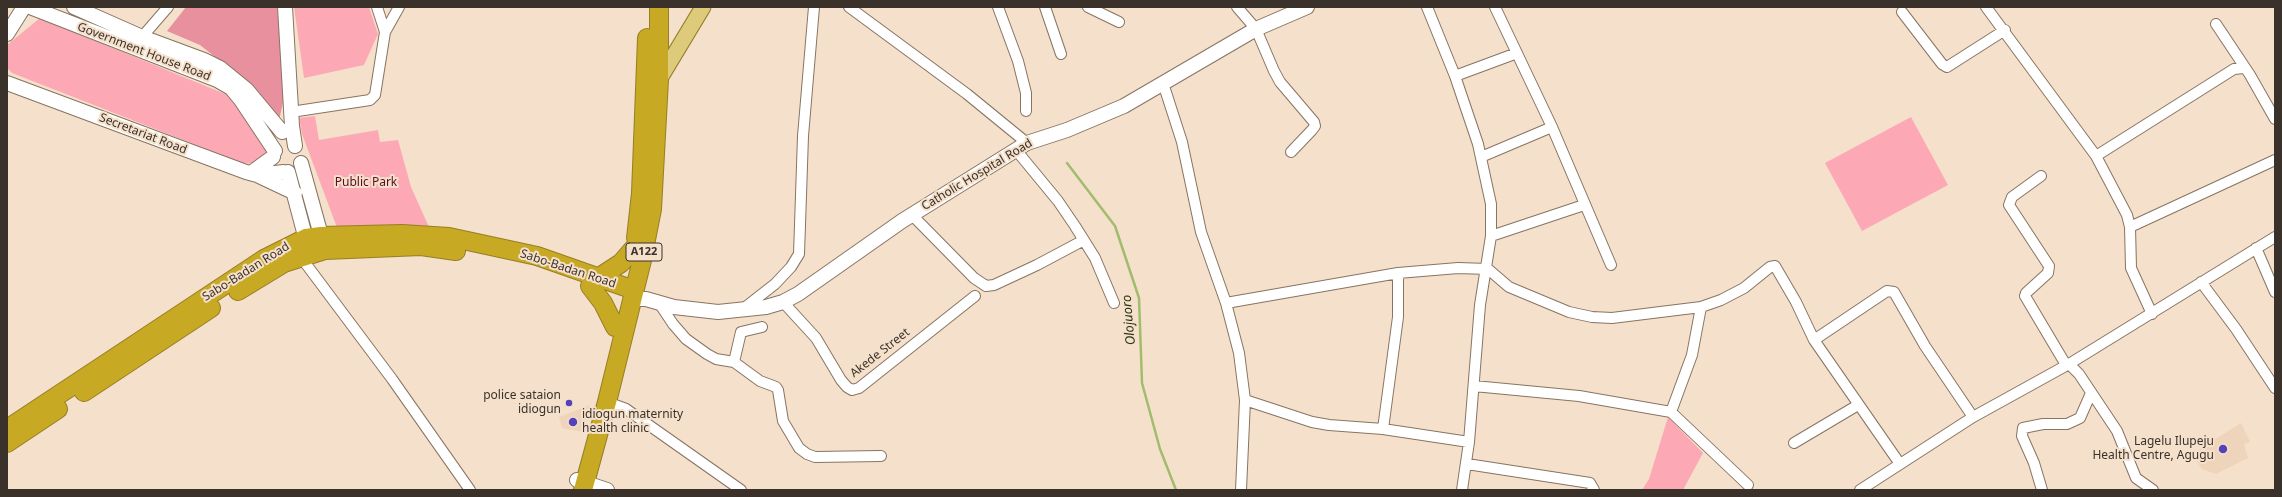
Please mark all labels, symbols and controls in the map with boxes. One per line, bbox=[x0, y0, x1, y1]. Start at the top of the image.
street label: Government House Road bbox=[75, 20, 213, 84]
street label: Secretariat Road bbox=[97, 111, 189, 157]
street label: Catholic Hospital Road bbox=[919, 136, 1035, 214]
park label: Public Park bbox=[335, 176, 397, 190]
street label: Sabo-Badan Road bbox=[200, 239, 292, 305]
road number: A122 bbox=[626, 243, 662, 261]
street label: Sabo-Badan Road bbox=[518, 247, 618, 291]
water label: Olojuoro bbox=[1119, 294, 1139, 346]
street label: Akede Street bbox=[847, 325, 913, 381]
place label: police sataion idiogun bbox=[483, 389, 561, 417]
marker: police sataion idiogun bbox=[564, 398, 574, 408]
place label: idiogun maternity health clinic bbox=[582, 408, 683, 436]
marker: idiogun maternity health clinic bbox=[567, 416, 579, 428]
place label: Lagelu Ilupeju Health Centre, Agugu bbox=[2092, 435, 2214, 463]
marker: Lagelu Ilupeju Health Centre, Agugu bbox=[2217, 443, 2229, 455]

